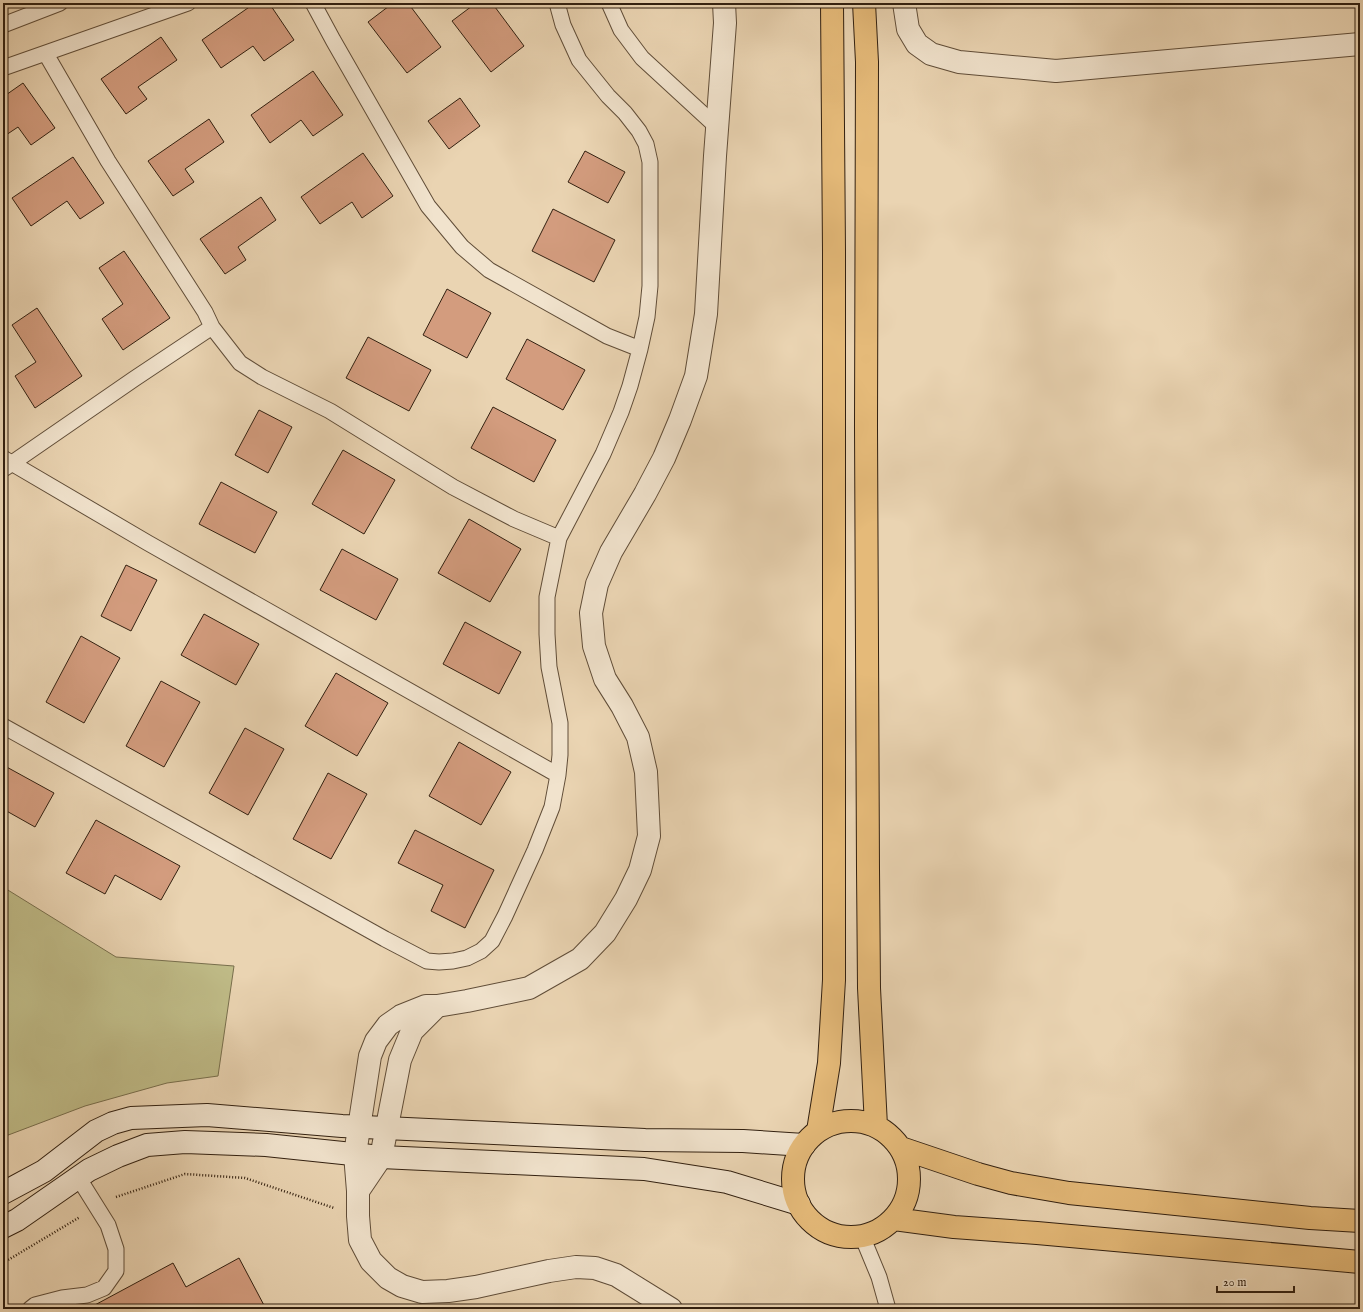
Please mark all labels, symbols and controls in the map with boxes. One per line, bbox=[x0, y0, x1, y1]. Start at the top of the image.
scale bar bbox=[1217, 1268, 1294, 1294]
text: 20 m bbox=[1223, 1275, 1246, 1290]

